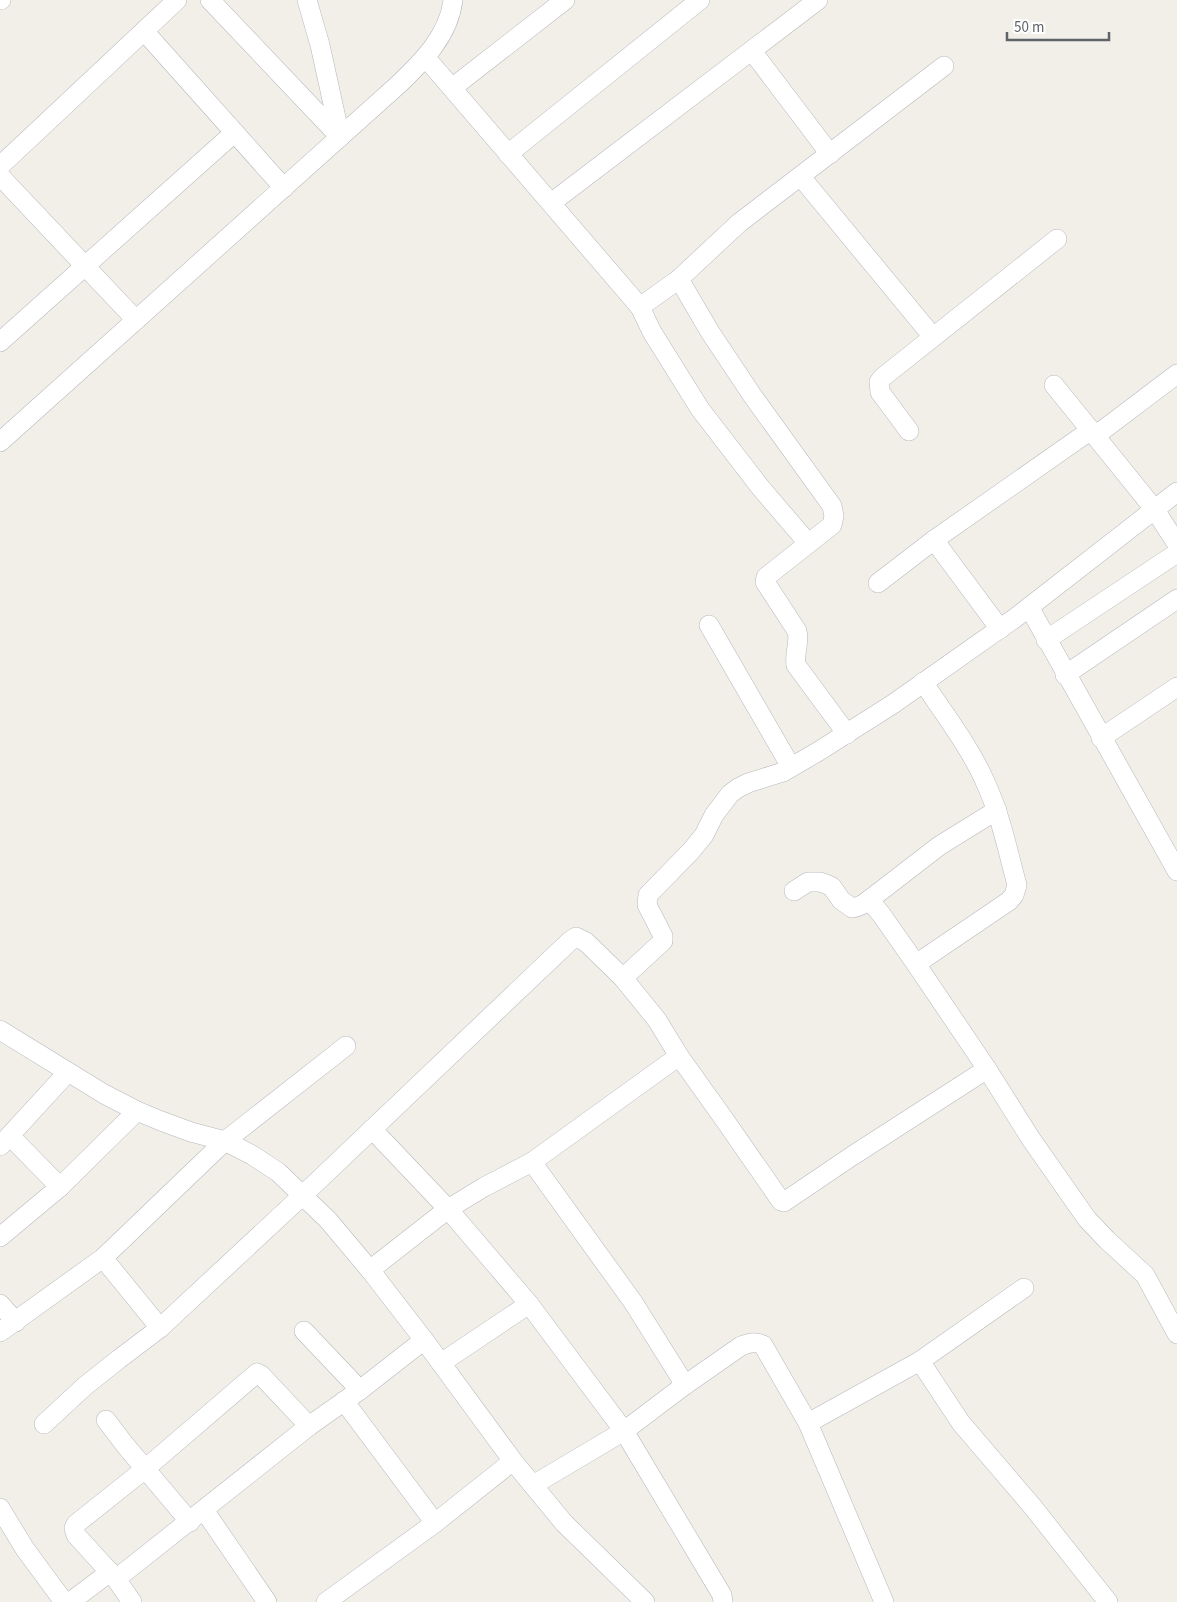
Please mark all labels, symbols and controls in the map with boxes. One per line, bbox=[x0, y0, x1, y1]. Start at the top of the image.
scale bar bbox=[1007, 10, 1110, 42]
text: 50 m bbox=[1014, 17, 1044, 38]

